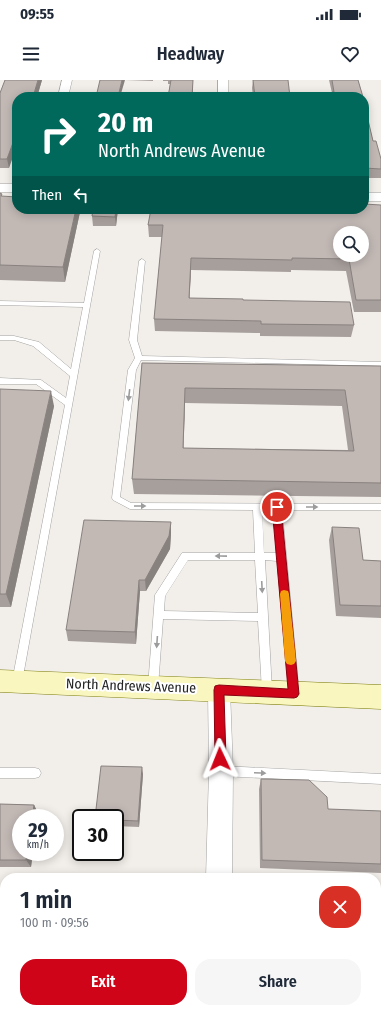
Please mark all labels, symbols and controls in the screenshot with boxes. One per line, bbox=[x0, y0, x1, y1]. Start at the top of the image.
text: 09:55 bbox=[20, 5, 54, 23]
icon: menu bbox=[20, 43, 42, 65]
text: Headway bbox=[157, 43, 224, 65]
icon: heart bbox=[339, 43, 361, 65]
text: 20 m bbox=[98, 106, 153, 139]
icon: right bbox=[32, 108, 84, 160]
text: North Andrews Avenue bbox=[98, 140, 265, 162]
icon: left bbox=[70, 184, 92, 206]
text: Then bbox=[32, 186, 62, 204]
map controls bbox=[333, 226, 369, 262]
button: search bbox=[333, 226, 369, 262]
one-way arrow bbox=[126, 389, 132, 402]
pin bbox=[260, 490, 294, 524]
icon: arrive bbox=[266, 496, 288, 518]
one-way arrow bbox=[134, 503, 147, 509]
one-way arrow bbox=[306, 504, 319, 510]
one-way arrow bbox=[214, 553, 227, 559]
one-way arrow bbox=[259, 581, 265, 594]
one-way arrow bbox=[153, 636, 160, 648]
street label: North Andrews Avenue bbox=[66, 675, 196, 697]
position arrow bbox=[199, 738, 241, 780]
one-way arrow bbox=[254, 770, 267, 776]
speed limit sign: 30 bbox=[72, 809, 124, 861]
text: 29 bbox=[28, 818, 48, 842]
text: km/h bbox=[27, 839, 49, 851]
text: 1 min bbox=[20, 886, 72, 914]
button: close bbox=[319, 886, 361, 928]
text: 100 m · 09:56 bbox=[20, 915, 89, 930]
button: Exit bbox=[20, 959, 187, 1005]
button: Share bbox=[195, 959, 361, 1005]

